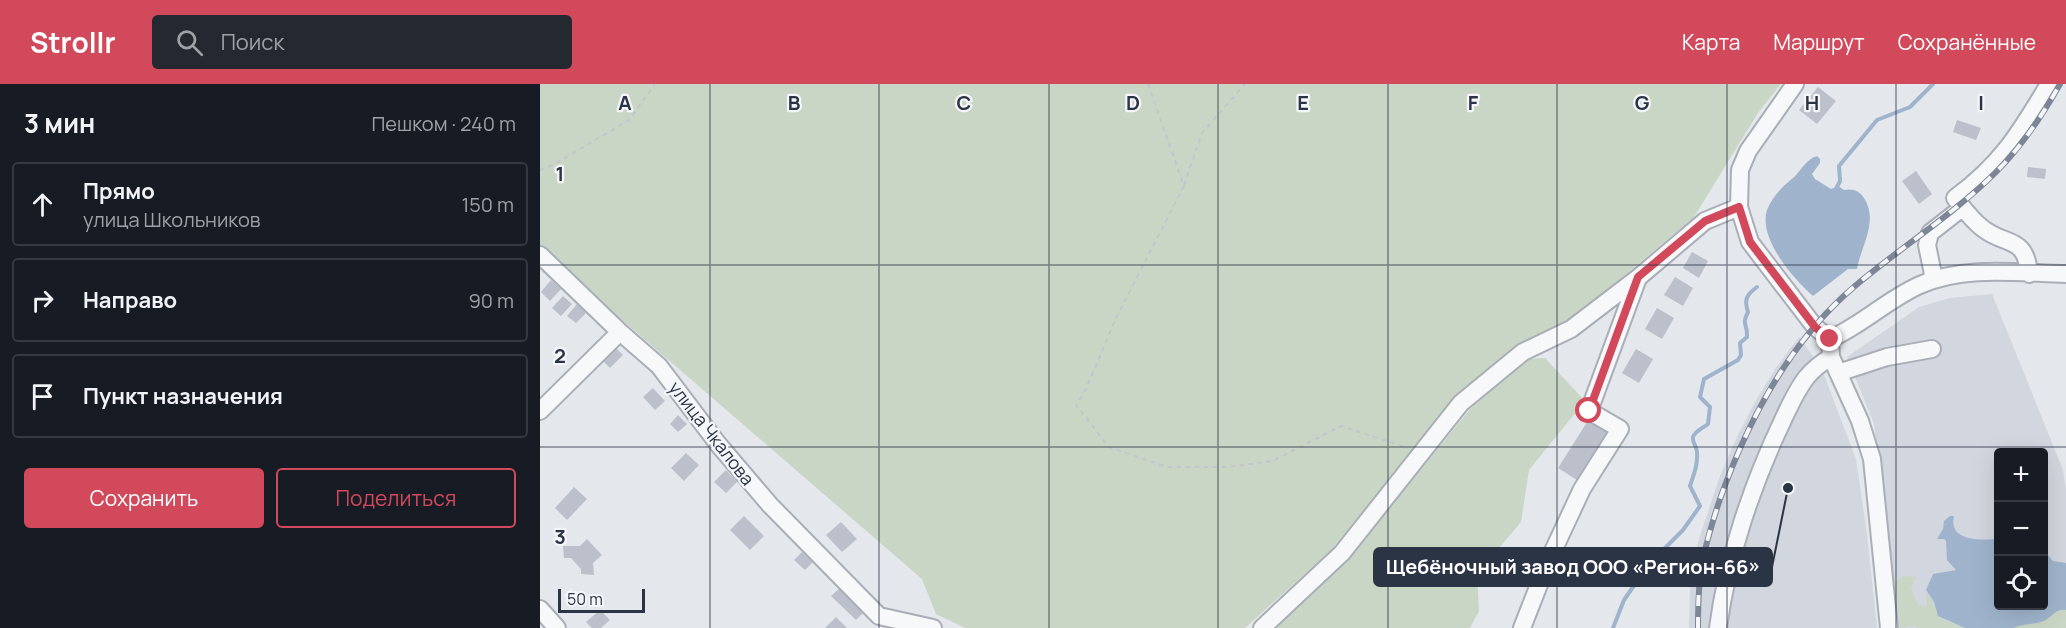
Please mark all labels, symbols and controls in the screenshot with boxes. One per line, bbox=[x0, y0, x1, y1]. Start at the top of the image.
search box bbox=[152, 15, 572, 69]
text: Strollr bbox=[30, 23, 116, 61]
icon: search bbox=[173, 26, 206, 59]
text: Поиск bbox=[221, 27, 284, 57]
text: Карта bbox=[1682, 28, 1740, 56]
text: Маршрут bbox=[1773, 28, 1865, 56]
text: Сохранённые bbox=[1898, 28, 2036, 56]
text: A bbox=[618, 89, 632, 116]
text: B bbox=[788, 89, 801, 116]
text: C bbox=[957, 89, 971, 116]
text: D bbox=[1126, 89, 1140, 116]
text: E bbox=[1297, 89, 1309, 116]
text: F bbox=[1468, 89, 1479, 116]
text: G bbox=[1635, 89, 1650, 116]
text: H bbox=[1805, 89, 1819, 116]
text: I bbox=[1978, 89, 1984, 116]
text: 3 мин bbox=[24, 105, 95, 141]
text: Пешком · 240 m bbox=[371, 110, 516, 137]
text: 1 bbox=[556, 160, 564, 187]
text: Прямо bbox=[83, 176, 155, 206]
icon: ahead bbox=[26, 188, 59, 221]
text: 150 m bbox=[461, 191, 514, 218]
text: улица Школьников bbox=[83, 206, 261, 233]
icon: right bbox=[26, 284, 59, 317]
text: Направо bbox=[83, 285, 177, 315]
text: 90 m bbox=[468, 287, 514, 314]
route end bbox=[1816, 325, 1842, 351]
text: 2 bbox=[554, 342, 566, 369]
street label: улица Чкалова bbox=[664, 376, 760, 490]
icon: arrive bbox=[26, 380, 59, 413]
text: Пункт назначения bbox=[83, 381, 283, 411]
route start bbox=[1575, 397, 1601, 423]
map controls bbox=[1994, 448, 2048, 610]
button: + bbox=[1994, 448, 2048, 502]
button: Сохранить bbox=[24, 468, 264, 528]
button: Поделиться bbox=[276, 468, 516, 528]
button: − bbox=[1994, 502, 2048, 556]
text: 3 bbox=[554, 523, 566, 550]
callout: Щебёночный завод ООО «Регион-66» bbox=[1374, 548, 1772, 586]
text: Щебёночный завод ООО «Регион-66» bbox=[1386, 553, 1760, 580]
button: locate bbox=[1994, 556, 2048, 610]
scale bar bbox=[558, 586, 645, 614]
text: 50 m bbox=[567, 588, 603, 610]

